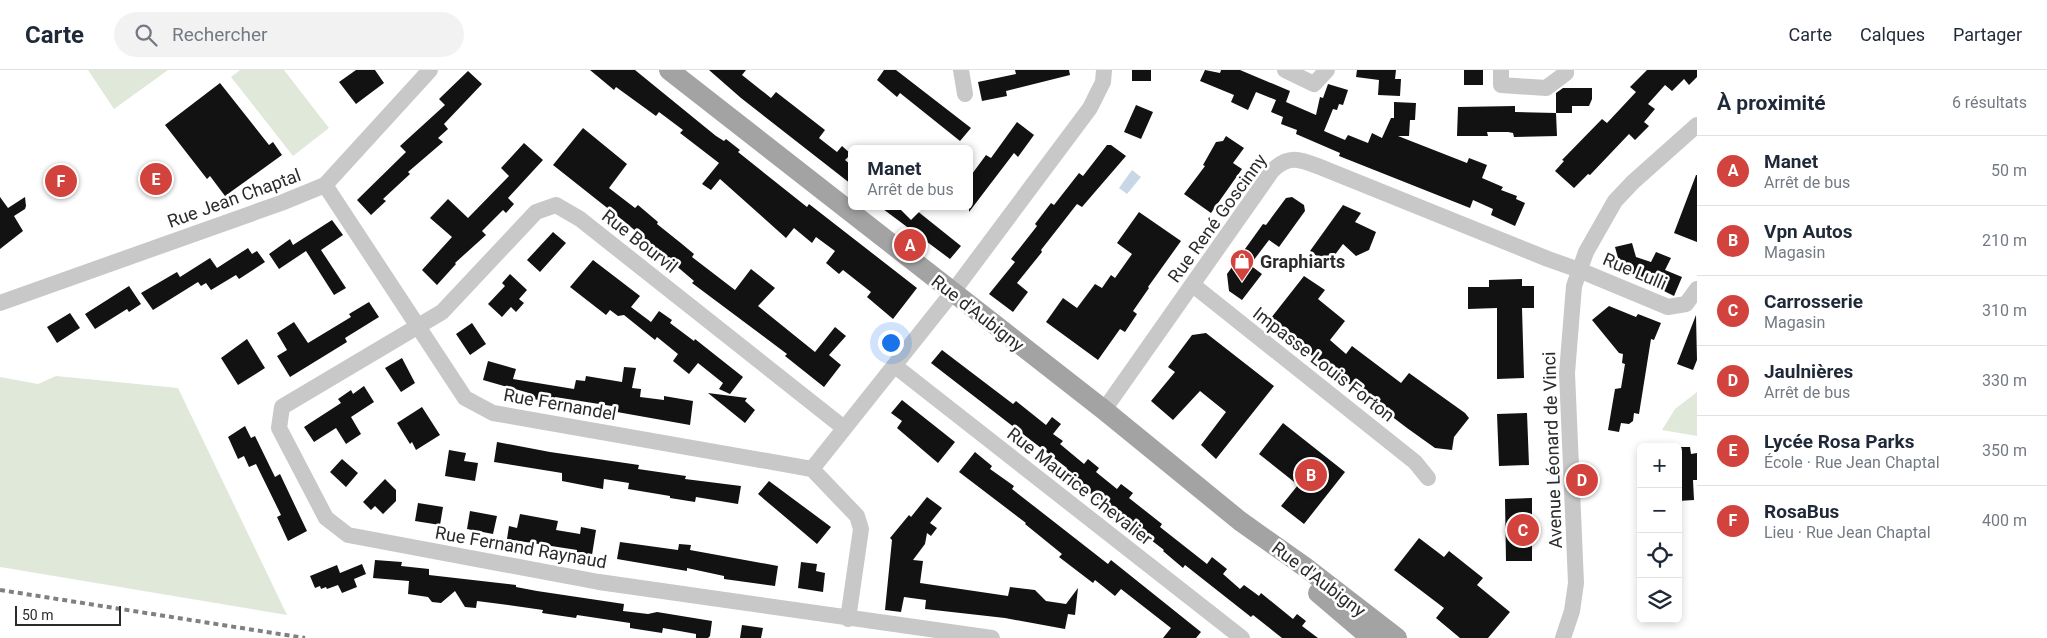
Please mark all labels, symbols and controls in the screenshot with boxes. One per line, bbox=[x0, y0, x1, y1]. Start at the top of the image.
search box bbox=[114, 12, 464, 57]
text: Carte bbox=[25, 21, 84, 49]
icon: search bbox=[132, 21, 160, 49]
text: Rechercher bbox=[172, 23, 267, 46]
text: Carte bbox=[1789, 24, 1832, 45]
text: Calques bbox=[1860, 24, 1925, 45]
text: Partager bbox=[1953, 24, 2022, 45]
text: À proximité bbox=[1717, 91, 1826, 115]
text: 6 résultats bbox=[1952, 93, 2027, 112]
popup bbox=[848, 145, 973, 210]
street label: Rue René Goscinny bbox=[1163, 149, 1271, 286]
text: Manet bbox=[1764, 150, 1818, 173]
text: Manet bbox=[867, 157, 921, 180]
pin: E bbox=[140, 160, 172, 198]
text: A bbox=[1728, 161, 1738, 180]
text: 50 m bbox=[1991, 161, 2027, 180]
pin: F bbox=[45, 162, 77, 200]
street label: Rue Jean Chaptal bbox=[164, 164, 304, 232]
text: Arrêt de bus bbox=[1764, 173, 1850, 192]
text: Arrêt de bus bbox=[867, 180, 954, 199]
street label: Rue Bourvil bbox=[598, 205, 682, 277]
text: Vpn Autos bbox=[1764, 220, 1852, 243]
pin: A bbox=[894, 226, 926, 264]
text: B bbox=[1728, 231, 1738, 250]
text: 210 m bbox=[1982, 231, 2027, 250]
text: Magasin bbox=[1764, 243, 1825, 262]
shop icon: Graphiarts bbox=[1229, 248, 1255, 282]
street label: Rue Lulli bbox=[1600, 248, 1670, 294]
place label: Graphiarts bbox=[1260, 251, 1345, 272]
street label: Rue d'Aubigny bbox=[927, 270, 1029, 356]
text: Carrosserie bbox=[1764, 290, 1863, 313]
text: C bbox=[1728, 301, 1738, 320]
text: 310 m bbox=[1982, 301, 2027, 320]
street label: Impasse Louis Forton bbox=[1249, 302, 1399, 426]
text: Magasin bbox=[1764, 313, 1825, 332]
your location bbox=[878, 330, 904, 356]
street label: Avenue Léonard de Vinci bbox=[1538, 351, 1566, 549]
text: Jaulnières bbox=[1764, 360, 1853, 383]
text: D bbox=[1728, 371, 1738, 390]
text: 330 m bbox=[1982, 371, 2027, 390]
text: Arrêt de bus bbox=[1764, 383, 1850, 402]
street label: Rue Fernandel bbox=[502, 384, 618, 424]
street label: Rue Maurice Chevalier bbox=[1003, 423, 1157, 549]
text: Lycée Rosa Parks bbox=[1764, 430, 1914, 453]
text: E bbox=[1729, 441, 1738, 460]
text: 350 m bbox=[1982, 441, 2027, 460]
map controls bbox=[1637, 443, 1682, 623]
button: + bbox=[1637, 443, 1682, 488]
text: École · Rue Jean Chaptal bbox=[1764, 453, 1940, 472]
pin: B bbox=[1295, 456, 1327, 494]
pin: D bbox=[1566, 461, 1598, 499]
button: − bbox=[1637, 488, 1682, 533]
text: RosaBus bbox=[1764, 500, 1839, 523]
pin: C bbox=[1507, 511, 1539, 549]
text: F bbox=[1729, 511, 1737, 530]
text: 400 m bbox=[1982, 511, 2027, 530]
street label: Rue Fernand Raynaud bbox=[434, 522, 608, 572]
text: Lieu · Rue Jean Chaptal bbox=[1764, 523, 1931, 542]
button: locate bbox=[1637, 533, 1682, 578]
street label: Rue d'Aubigny bbox=[1268, 537, 1370, 621]
button: layers bbox=[1637, 578, 1682, 623]
scale bar bbox=[15, 603, 121, 626]
text: 50 m bbox=[22, 607, 54, 623]

